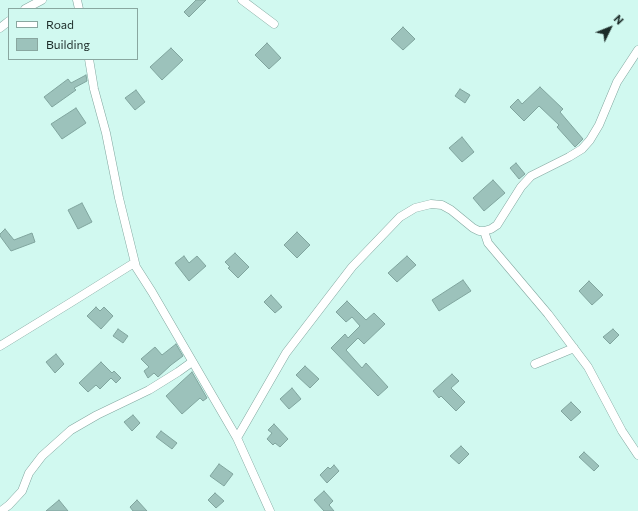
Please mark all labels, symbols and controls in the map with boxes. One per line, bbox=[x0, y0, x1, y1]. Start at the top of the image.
legend bbox=[8, 8, 138, 60]
north arrow bbox=[590, 8, 630, 48]
text: N bbox=[612, 12, 627, 27]
text: Road bbox=[46, 17, 74, 31]
text: Building bbox=[46, 37, 90, 51]

